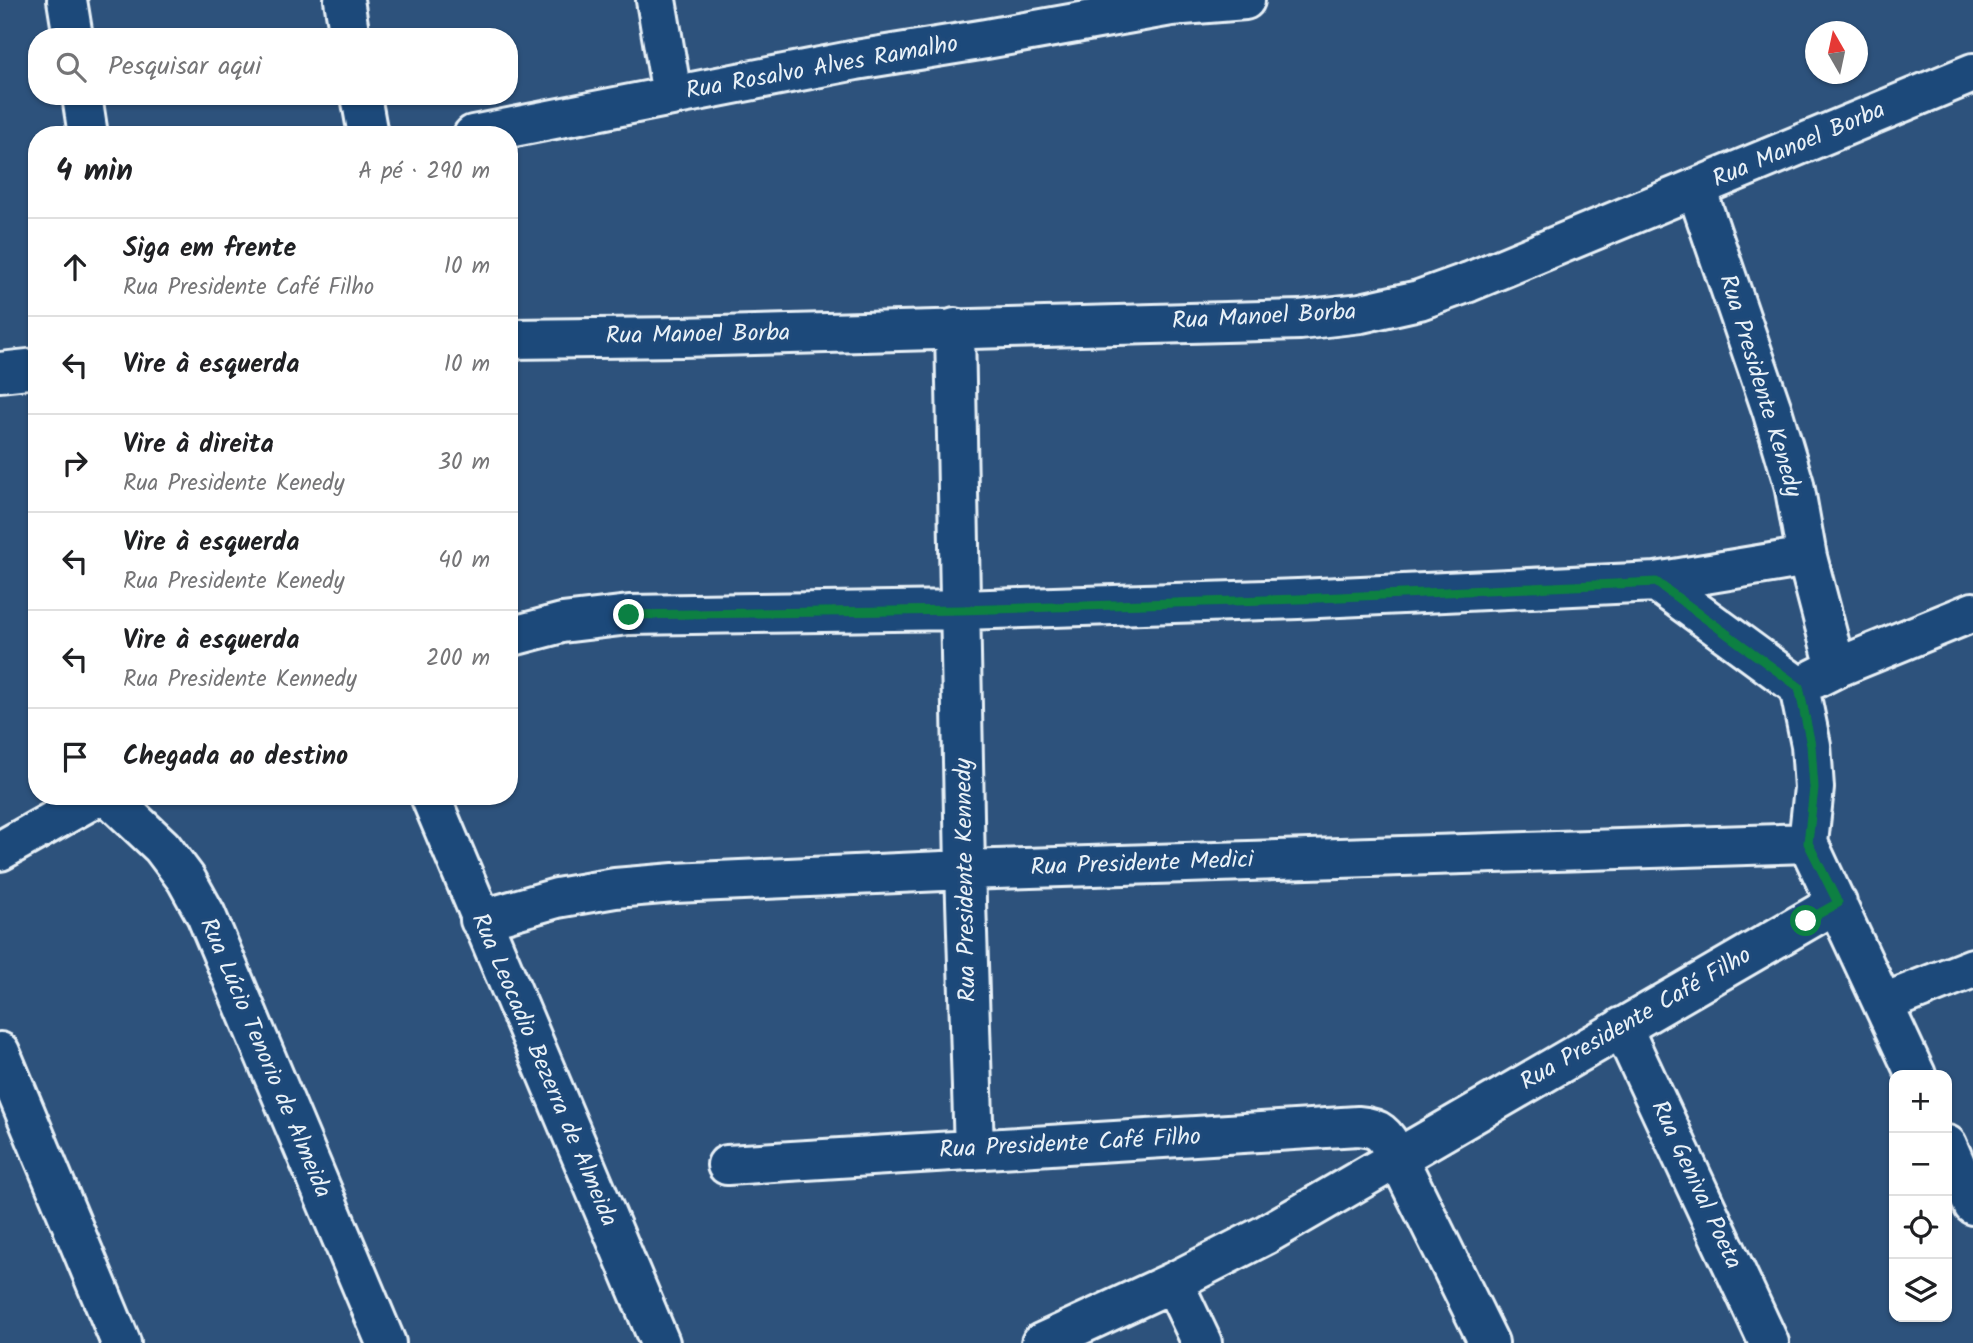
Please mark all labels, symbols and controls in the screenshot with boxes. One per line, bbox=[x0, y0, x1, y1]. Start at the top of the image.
north arrow bbox=[1805, 21, 1868, 84]
street label: Rua Rosalvo Alves Ramalho bbox=[683, 25, 961, 111]
search box bbox=[28, 28, 518, 105]
text: Pesquisar aqui bbox=[108, 46, 261, 88]
icon: search bbox=[52, 48, 90, 86]
street label: Rua Manoel Borba bbox=[1706, 91, 1892, 199]
text: 4 min bbox=[56, 148, 133, 196]
text: A pé · 290 m bbox=[358, 154, 490, 190]
text: Siga em frente bbox=[123, 228, 296, 270]
icon: ahead bbox=[56, 248, 94, 286]
text: 10 m bbox=[444, 249, 490, 285]
text: Rua Presidente Café Filho bbox=[123, 270, 374, 306]
street label: Rua Presidente Kenedy bbox=[1708, 270, 1813, 503]
street label: Rua Manoel Borba bbox=[1171, 293, 1357, 341]
street label: Rua Manoel Borba bbox=[605, 314, 791, 356]
text: Vire à esquerda bbox=[123, 344, 300, 386]
icon: left bbox=[56, 346, 94, 384]
text: 10 m bbox=[444, 347, 490, 383]
text: Vire à direita bbox=[123, 424, 274, 466]
icon: right bbox=[56, 444, 94, 482]
text: 30 m bbox=[438, 445, 490, 481]
text: Rua Presidente Kenedy bbox=[123, 466, 345, 502]
text: Vire à esquerda bbox=[123, 522, 300, 564]
icon: left bbox=[56, 542, 94, 580]
text: 40 m bbox=[438, 543, 490, 579]
text: Rua Presidente Kenedy bbox=[123, 564, 345, 600]
route end bbox=[613, 599, 644, 630]
text: Vire à esquerda bbox=[123, 620, 300, 662]
icon: left bbox=[56, 640, 94, 678]
text: 200 m bbox=[426, 641, 490, 677]
text: Rua Presidente Kennedy bbox=[123, 662, 357, 698]
text: Chegada ao destino bbox=[123, 736, 348, 778]
icon: arrive bbox=[56, 738, 94, 776]
street label: Rua Presidente Kennedy bbox=[944, 757, 988, 1002]
street label: Rua Presidente Medici bbox=[1030, 841, 1256, 887]
route start bbox=[1790, 905, 1821, 936]
street label: Rua Leocadio Bezerra de Almeida bbox=[460, 907, 628, 1233]
street label: Rua Lúcio Tenorio de Almeida bbox=[188, 912, 342, 1204]
street label: Rua Presidente Café Filho bbox=[1513, 937, 1759, 1101]
map controls bbox=[1889, 1070, 1952, 1322]
button: + bbox=[1889, 1070, 1952, 1133]
street label: Rua Genival Poeta bbox=[1640, 1094, 1752, 1276]
street label: Rua Presidente Café Filho bbox=[938, 1118, 1202, 1170]
button: − bbox=[1889, 1133, 1952, 1196]
button: locate bbox=[1889, 1196, 1952, 1259]
button: layers bbox=[1889, 1259, 1952, 1322]

